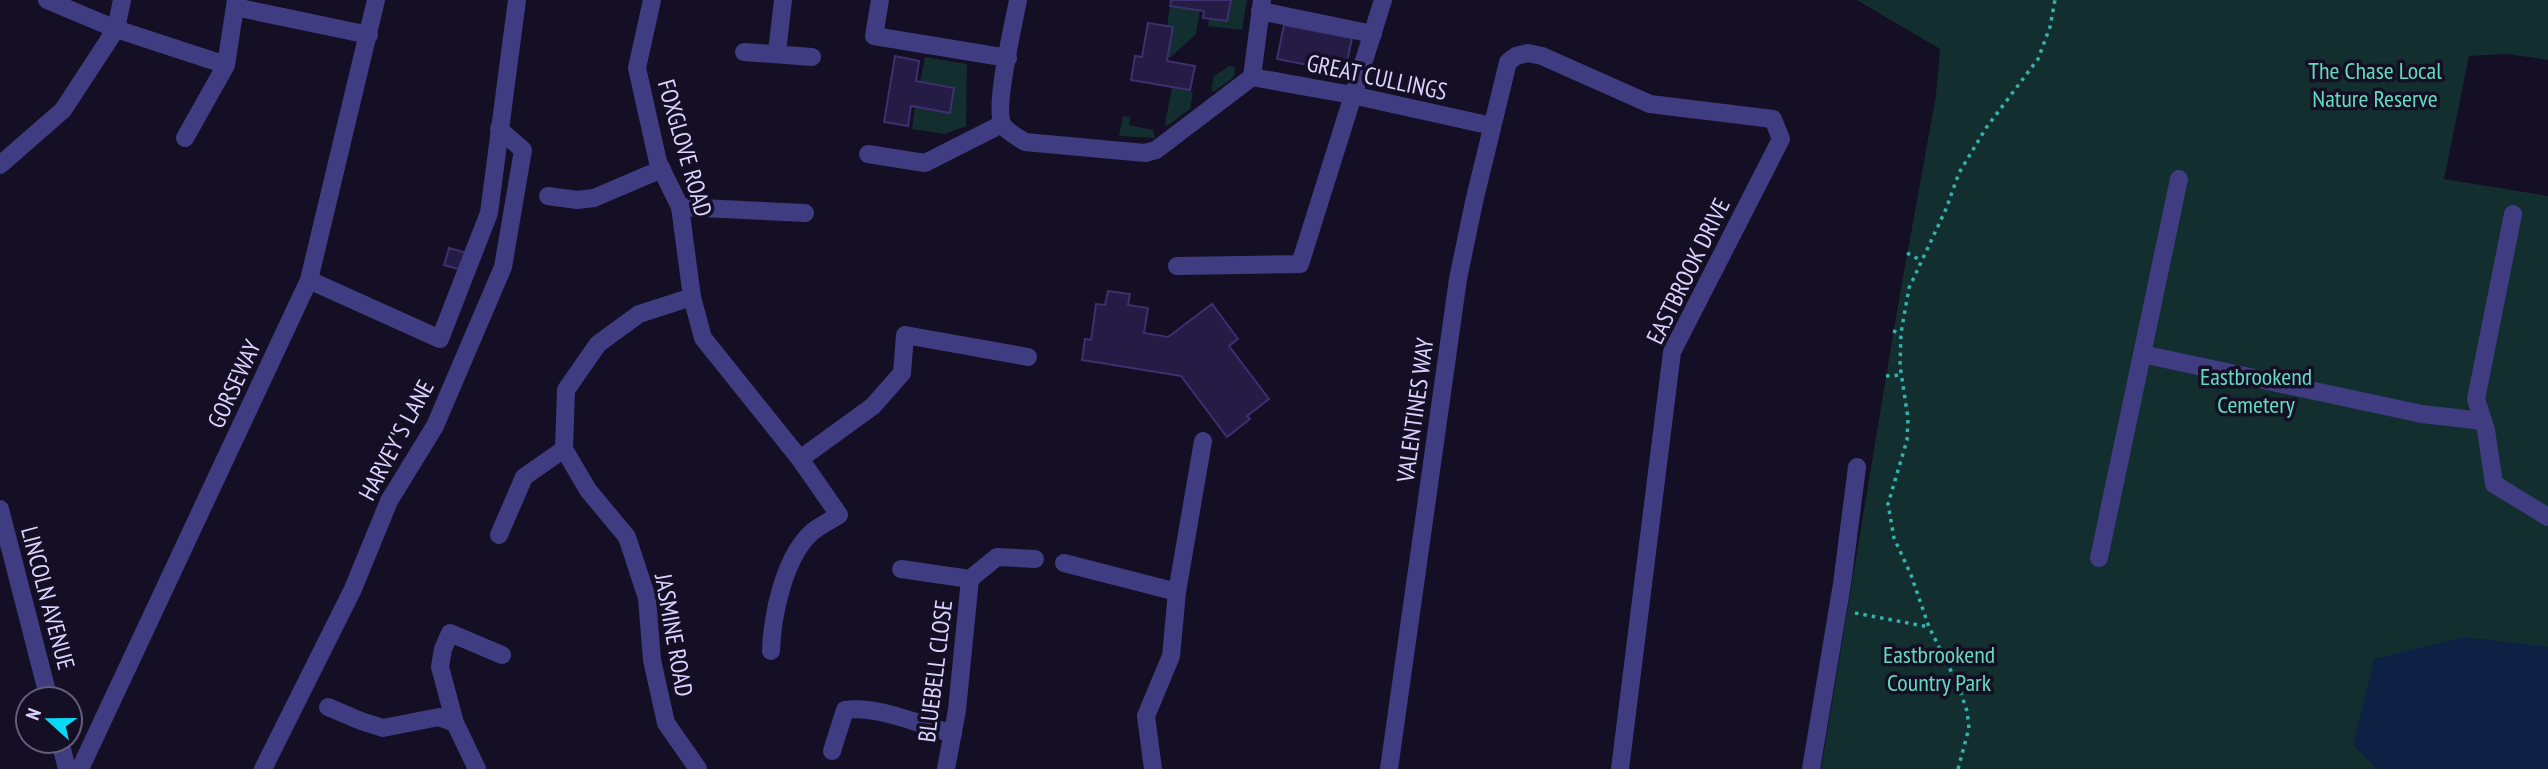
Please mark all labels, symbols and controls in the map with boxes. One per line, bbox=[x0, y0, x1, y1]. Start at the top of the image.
street label: GREAT CULLINGS bbox=[1304, 47, 1450, 107]
park label: The Chase Local Nature Reserve bbox=[2308, 55, 2442, 114]
street label: FOXGLOVE ROAD bbox=[651, 76, 719, 220]
street label: EASTBROOK DRIVE bbox=[1639, 193, 1737, 349]
street label: GORSEWAY bbox=[200, 335, 268, 433]
street label: VALENTINES WAY bbox=[1389, 336, 1440, 485]
park label: Eastbrookend Cemetery bbox=[2200, 361, 2312, 420]
street label: HARVEY'S LANE bbox=[351, 374, 441, 506]
street label: LINCOLN AVENUE bbox=[14, 523, 82, 673]
street label: JASMINE ROAD bbox=[648, 570, 700, 699]
street label: BLUEBELL CLOSE bbox=[911, 598, 959, 744]
park label: Eastbrookend Country Park bbox=[1883, 639, 1995, 698]
north arrow bbox=[14, 685, 84, 755]
text: N bbox=[20, 705, 46, 723]

